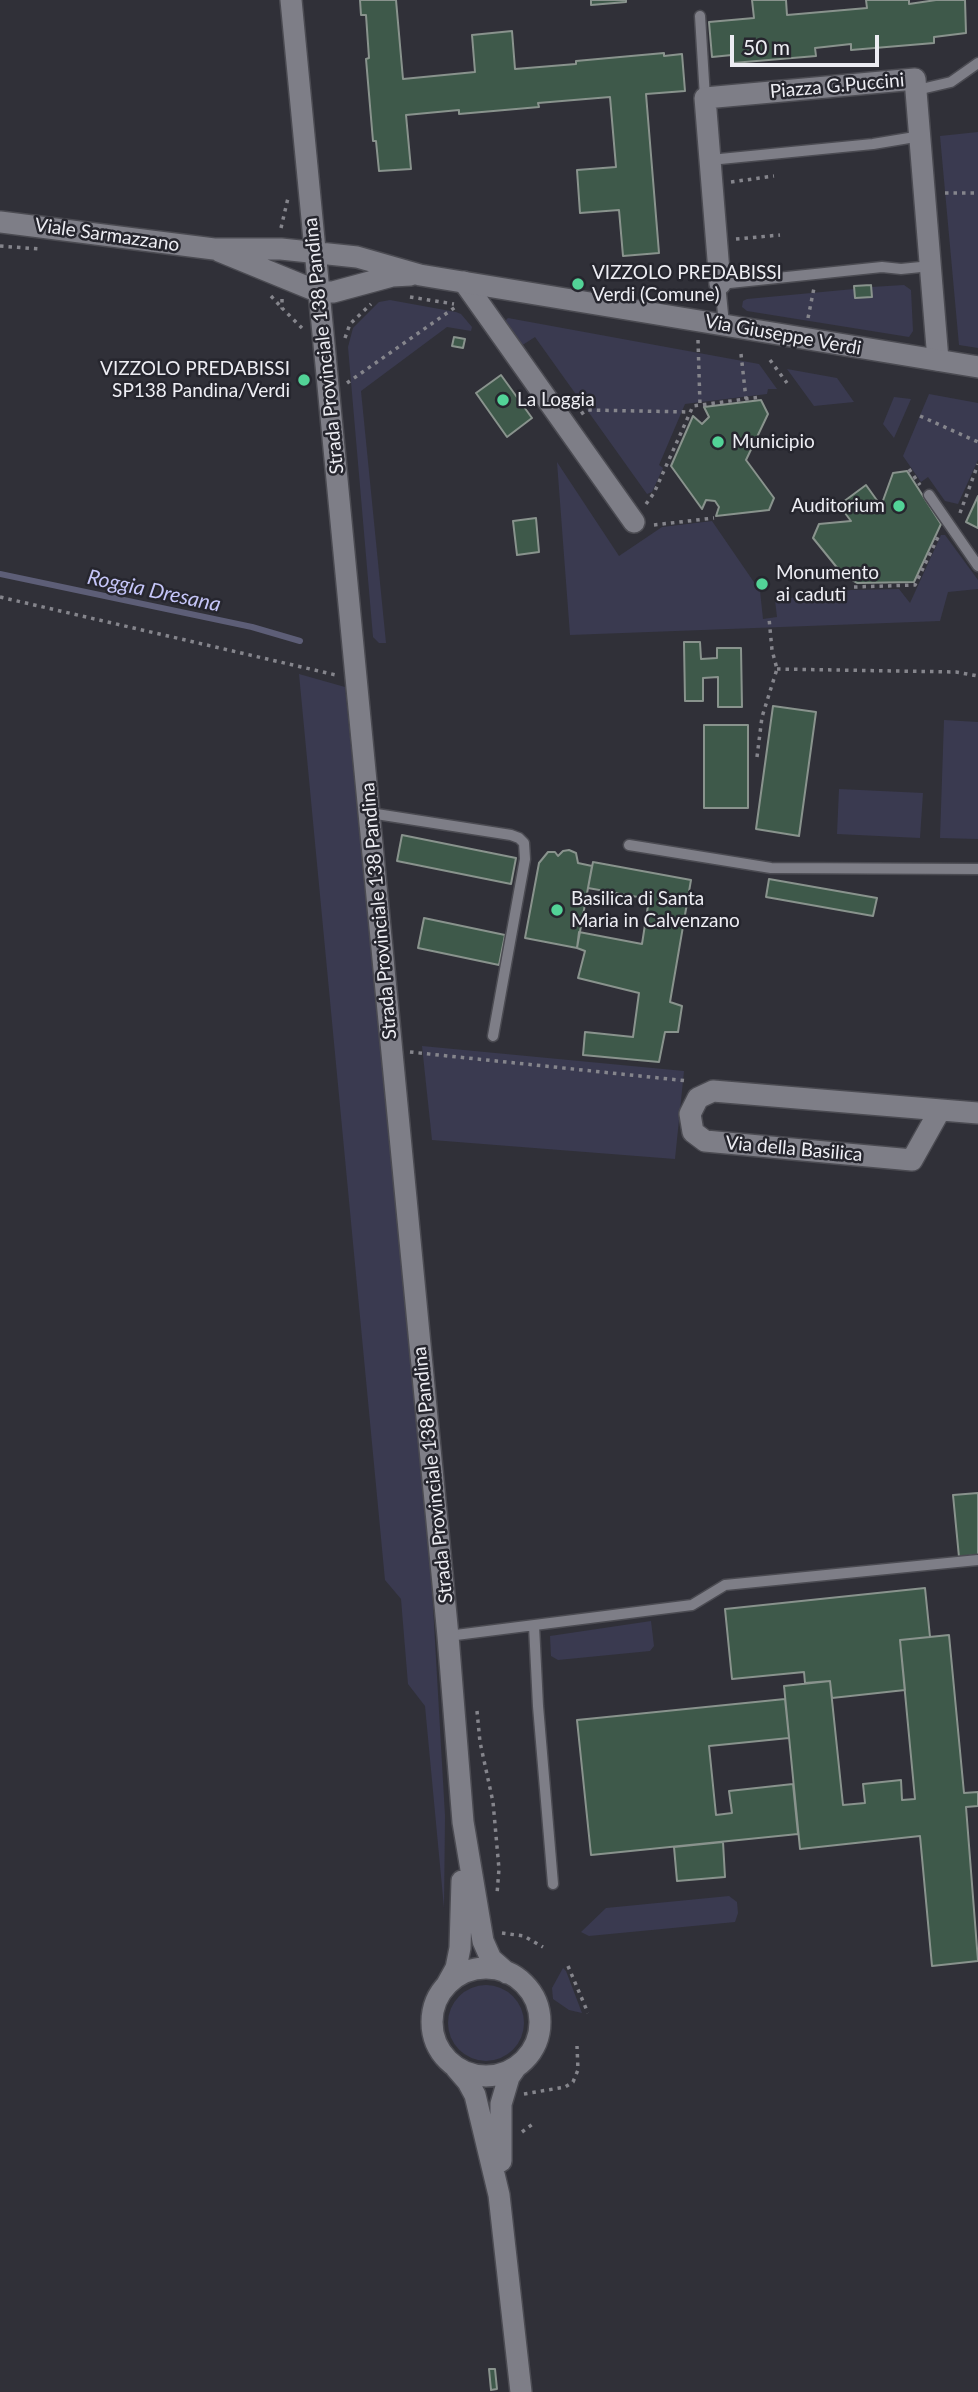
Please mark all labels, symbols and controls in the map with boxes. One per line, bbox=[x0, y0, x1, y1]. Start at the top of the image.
scale bar bbox=[733, 21, 882, 65]
text: 50 m bbox=[743, 34, 790, 59]
street label: Piazza G.Puccini bbox=[769, 69, 905, 103]
street label: Viale Sarmazzano bbox=[33, 214, 181, 256]
street label: Strada Provinciale 138 Pandina bbox=[299, 217, 349, 475]
place label: VIZZOLO PREDABISSI Verdi (Comune) bbox=[592, 262, 782, 306]
marker: VIZZOLO PREDABISSI Verdi (Comune) bbox=[570, 276, 586, 292]
street label: Via Giuseppe Verdi bbox=[703, 310, 863, 360]
place label: VIZZOLO PREDABISSI SP138 Pandina/Verdi bbox=[100, 358, 290, 402]
marker: VIZZOLO PREDABISSI SP138 Pandina/Verdi bbox=[296, 372, 312, 388]
place label: La Loggia bbox=[517, 389, 595, 411]
marker: La Loggia bbox=[495, 392, 511, 408]
place label: Municipio bbox=[732, 431, 815, 453]
marker: Municipio bbox=[710, 434, 726, 450]
place label: Auditorium bbox=[791, 495, 885, 517]
marker: Auditorium bbox=[891, 498, 907, 514]
place label: Monumento ai caduti bbox=[776, 562, 879, 606]
water label: Roggia Dresana bbox=[85, 565, 223, 617]
marker: Monumento ai caduti bbox=[754, 576, 770, 592]
street label: Strada Provinciale 138 Pandina bbox=[356, 782, 402, 1040]
place label: Basilica di Santa Maria in Calvenzano bbox=[571, 888, 740, 932]
marker: Basilica di Santa Maria in Calvenzano bbox=[549, 902, 565, 918]
street label: Via della Basilica bbox=[724, 1132, 864, 1166]
street label: Strada Provinciale 138 Pandina bbox=[408, 1346, 458, 1604]

